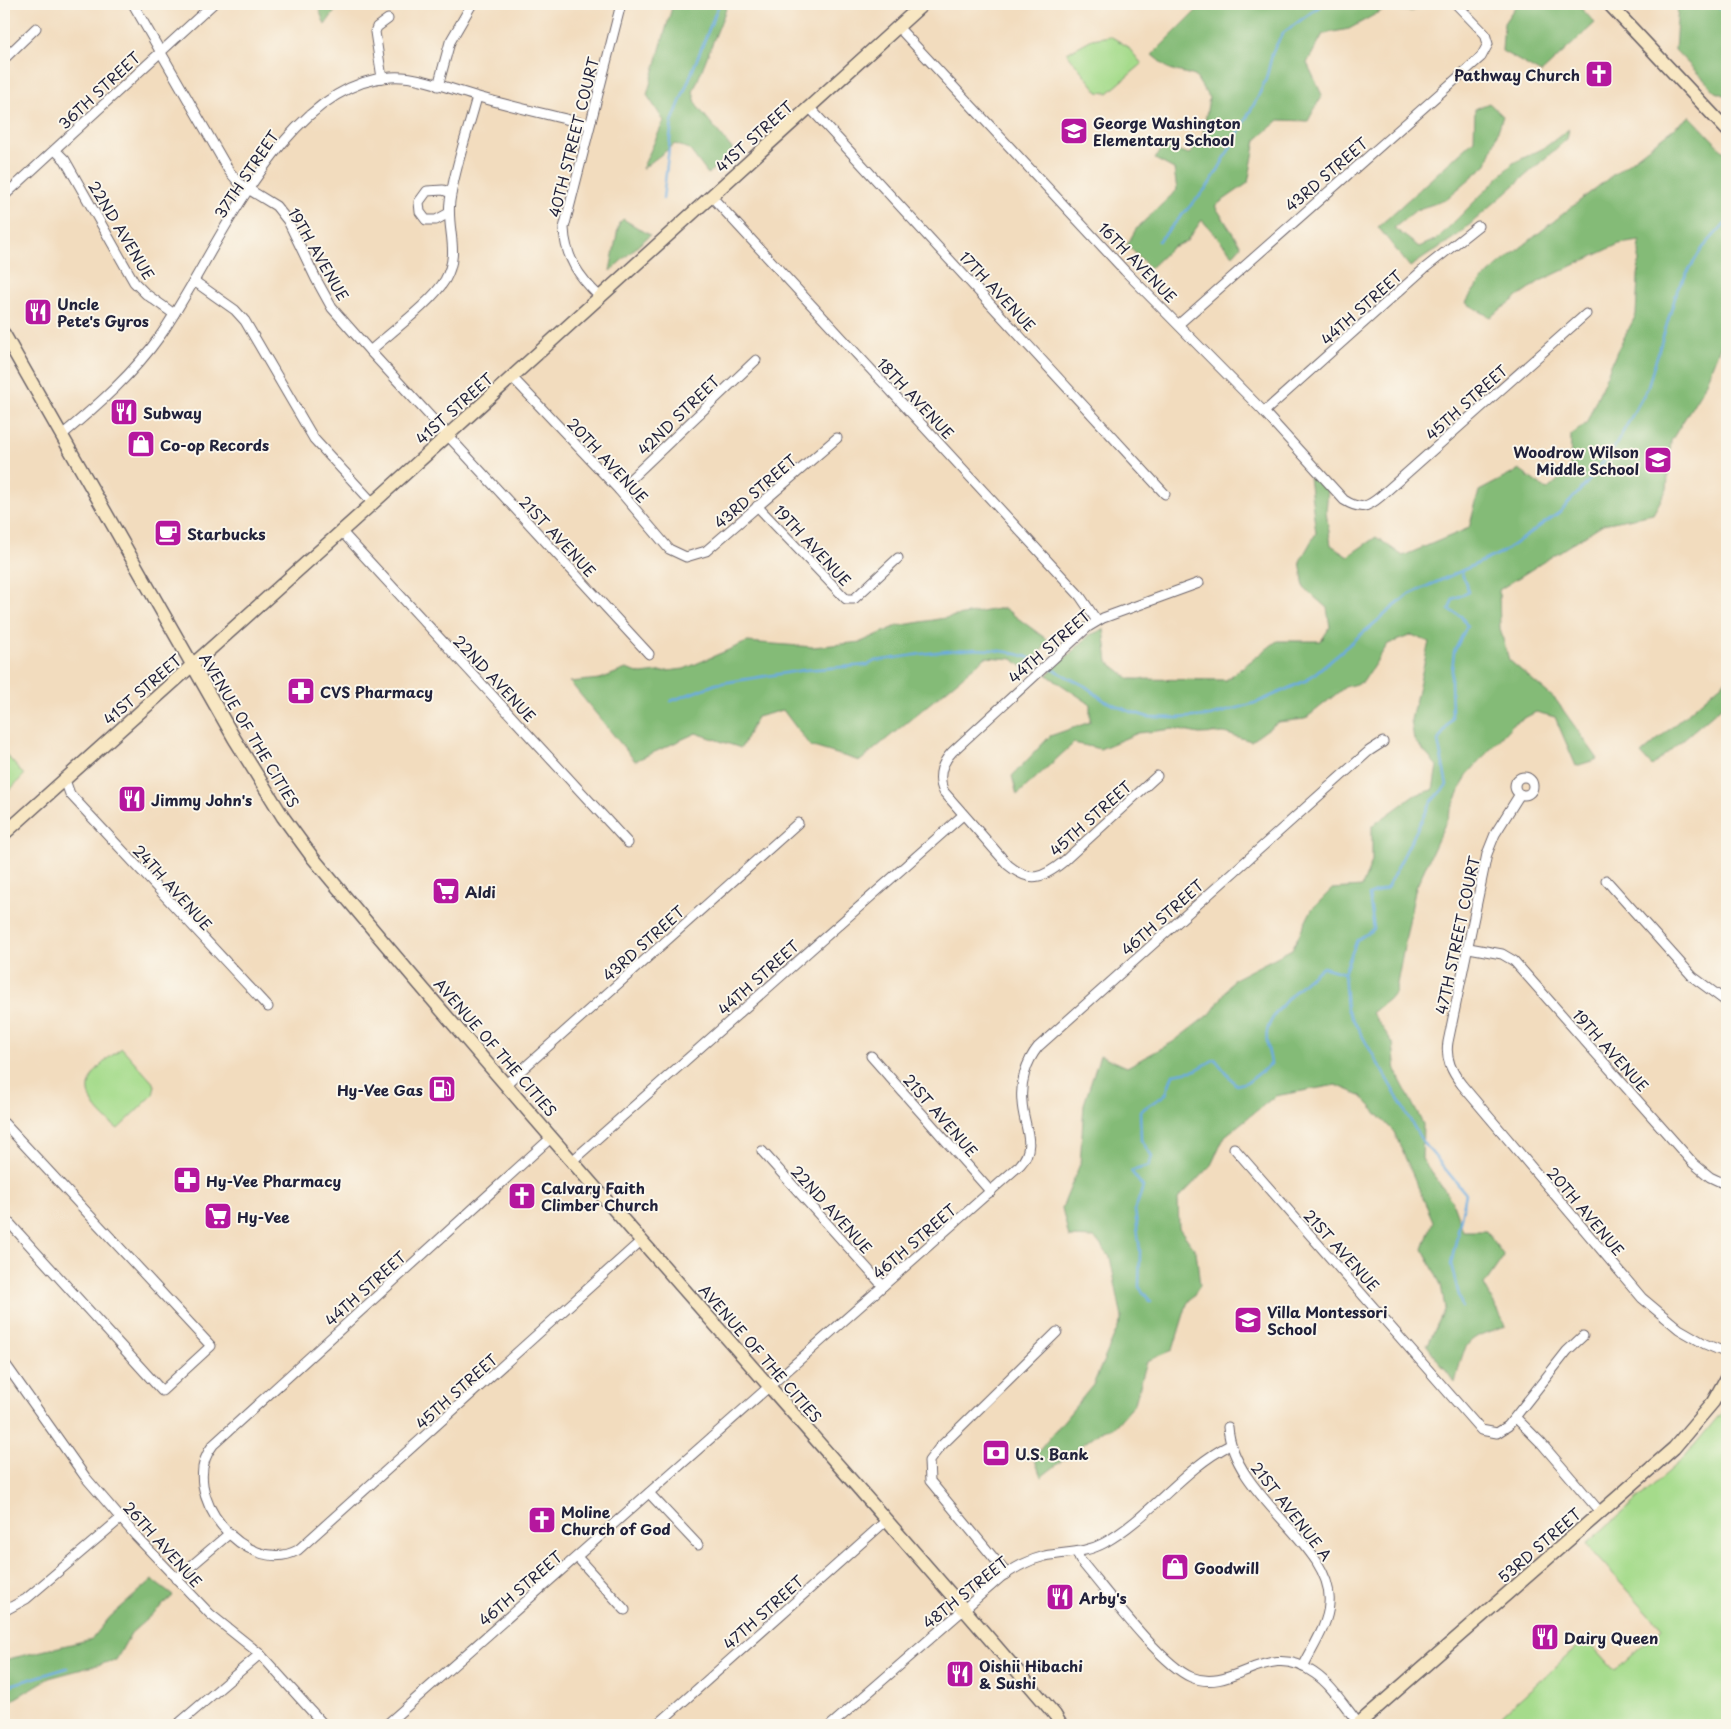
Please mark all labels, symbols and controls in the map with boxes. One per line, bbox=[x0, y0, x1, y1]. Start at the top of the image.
street label: 36TH STREET bbox=[53, 45, 146, 134]
street label: 40TH STREET COURT bbox=[542, 54, 604, 219]
church icon: Pathway Church bbox=[1584, 59, 1614, 89]
place label: Pathway Church bbox=[1454, 63, 1580, 86]
street label: 41ST STREET bbox=[710, 94, 799, 177]
place label: George Washington Elementary School bbox=[1093, 111, 1241, 151]
school or university icon: George Washington Elementary School bbox=[1059, 116, 1089, 146]
street label: 37TH STREET bbox=[208, 125, 285, 223]
street label: 43RD STREET bbox=[1279, 131, 1373, 217]
street label: 22ND AVENUE bbox=[83, 176, 161, 284]
street label: 19TH AVENUE bbox=[283, 203, 355, 305]
street label: 16TH AVENUE bbox=[1093, 216, 1183, 308]
street label: 17TH AVENUE bbox=[955, 246, 1041, 336]
street label: 44TH STREET bbox=[1315, 264, 1407, 350]
place label: Uncle Pete's Gyros bbox=[57, 292, 149, 332]
restaurant icon: Uncle Pete's Gyros bbox=[23, 297, 53, 327]
street label: 18TH AVENUE bbox=[872, 352, 960, 444]
street label: 45TH STREET bbox=[1420, 358, 1513, 445]
street label: 41ST STREET bbox=[410, 366, 499, 449]
street label: 42ND STREET bbox=[632, 369, 725, 460]
restaurant icon: Subway bbox=[109, 397, 139, 427]
place label: Subway bbox=[143, 401, 202, 424]
street label: 20TH AVENUE bbox=[562, 412, 654, 508]
shop icon: Co-op Records bbox=[126, 429, 156, 459]
place label: Co-op Records bbox=[160, 433, 269, 456]
place label: Woodrow Wilson Middle School bbox=[1513, 440, 1639, 480]
school or university icon: Woodrow Wilson Middle School bbox=[1643, 445, 1673, 475]
street label: 43RD STREET bbox=[708, 448, 802, 534]
street label: 21ST AVENUE bbox=[514, 490, 602, 582]
street label: 19TH AVENUE bbox=[769, 499, 857, 591]
cafe icon: Starbucks bbox=[153, 518, 183, 548]
place label: Starbucks bbox=[187, 522, 266, 545]
street label: 44TH STREET bbox=[1003, 603, 1096, 688]
street label: 22ND AVENUE bbox=[448, 629, 542, 727]
street label: 41ST STREET bbox=[98, 648, 187, 730]
street label: AVENUE OF THE CITIES bbox=[195, 648, 305, 812]
pharmacy icon: CVS Pharmacy bbox=[286, 676, 316, 706]
place label: CVS Pharmacy bbox=[320, 680, 433, 703]
street label: 45TH STREET bbox=[1044, 774, 1137, 861]
restaurant icon: Jimmy John's bbox=[117, 784, 147, 814]
place label: Jimmy John's bbox=[151, 788, 252, 811]
street label: 24TH AVENUE bbox=[128, 839, 218, 935]
street label: 47TH STREET COURT bbox=[1429, 853, 1485, 1016]
street label: 46TH STREET bbox=[1115, 873, 1209, 961]
supermarket icon: Aldi bbox=[431, 876, 461, 906]
place label: Aldi bbox=[465, 880, 496, 903]
street label: 43RD STREET bbox=[597, 899, 690, 986]
street label: 44TH STREET bbox=[712, 934, 804, 1020]
street label: AVENUE OF THE CITIES bbox=[429, 973, 563, 1121]
street label: 19TH AVENUE bbox=[1568, 1004, 1654, 1096]
street label: 21ST AVENUE bbox=[898, 1068, 984, 1162]
fuel station icon: Hy-Vee Gas bbox=[427, 1074, 457, 1104]
place label: Hy-Vee Gas bbox=[337, 1078, 423, 1101]
street label: 22ND AVENUE bbox=[786, 1160, 878, 1258]
street label: 20TH AVENUE bbox=[1542, 1162, 1630, 1260]
pharmacy icon: Hy-Vee Pharmacy bbox=[172, 1165, 202, 1195]
place label: Hy-Vee Pharmacy bbox=[206, 1169, 341, 1192]
place label: Calvary Faith Climber Church bbox=[541, 1176, 658, 1216]
church icon: Calvary Faith Climber Church bbox=[507, 1181, 537, 1211]
street label: 46TH STREET bbox=[867, 1198, 962, 1284]
supermarket icon: Hy-Vee bbox=[203, 1201, 233, 1231]
street label: 21ST AVENUE bbox=[1299, 1204, 1385, 1296]
place label: Hy-Vee bbox=[237, 1205, 290, 1228]
street label: 44TH STREET bbox=[319, 1245, 411, 1331]
street label: AVENUE OF THE CITIES bbox=[694, 1279, 828, 1427]
place label: Villa Montessori School bbox=[1267, 1300, 1387, 1340]
school or university icon: Villa Montessori School bbox=[1233, 1305, 1263, 1335]
street label: 45TH STREET bbox=[410, 1347, 503, 1434]
bank icon: U.S. Bank bbox=[981, 1438, 1011, 1468]
place label: U.S. Bank bbox=[1015, 1442, 1089, 1465]
street label: 21ST AVENUE A bbox=[1246, 1457, 1338, 1565]
street label: 26TH AVENUE bbox=[118, 1496, 208, 1592]
place label: Moline Church of God bbox=[561, 1500, 671, 1540]
street label: 53RD STREET bbox=[1492, 1502, 1586, 1588]
church icon: Moline Church of God bbox=[527, 1505, 557, 1535]
street label: 46TH STREET bbox=[473, 1545, 568, 1631]
street label: 48TH STREET bbox=[917, 1550, 1013, 1634]
shop icon: Goodwill bbox=[1160, 1552, 1190, 1582]
place label: Goodwill bbox=[1194, 1556, 1259, 1579]
street label: 47TH STREET bbox=[718, 1569, 809, 1655]
restaurant icon: Arby's bbox=[1045, 1582, 1075, 1612]
place label: Arby's bbox=[1078, 1586, 1127, 1609]
restaurant icon: Dairy Queen bbox=[1530, 1622, 1560, 1652]
place label: Dairy Queen bbox=[1564, 1626, 1658, 1649]
place label: Oishii Hibachi & Sushi bbox=[979, 1654, 1083, 1694]
restaurant icon: Oishii Hibachi & Sushi bbox=[945, 1659, 975, 1689]

